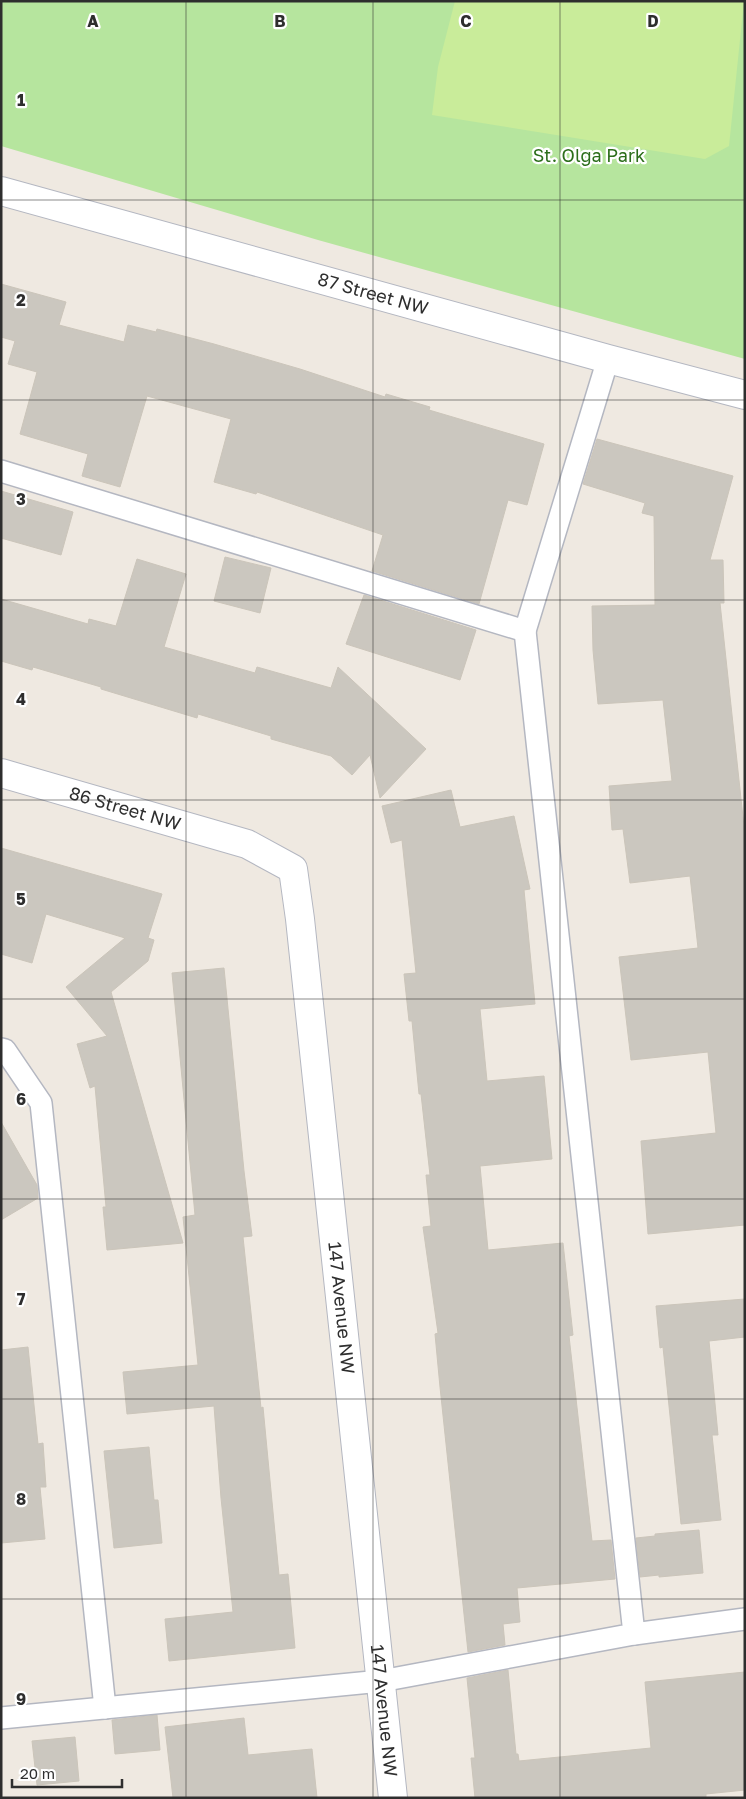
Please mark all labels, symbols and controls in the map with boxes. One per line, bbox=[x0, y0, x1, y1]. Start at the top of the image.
text: A bbox=[87, 11, 99, 31]
text: B bbox=[274, 11, 286, 31]
text: C bbox=[460, 11, 472, 31]
text: D bbox=[647, 11, 659, 31]
text: 1 bbox=[17, 90, 25, 110]
park label: St. Olga Park bbox=[533, 144, 645, 166]
street label: 87 Street NW bbox=[315, 267, 431, 319]
text: 2 bbox=[16, 290, 26, 310]
text: 3 bbox=[16, 489, 26, 509]
text: 4 bbox=[16, 689, 26, 709]
street label: 86 Street NW bbox=[67, 781, 184, 834]
text: 5 bbox=[16, 889, 26, 909]
text: 6 bbox=[16, 1089, 26, 1109]
street label: 147 Avenue NW bbox=[324, 1241, 360, 1375]
text: 7 bbox=[17, 1289, 26, 1309]
text: 8 bbox=[16, 1489, 26, 1509]
street label: 147 Avenue NW bbox=[367, 1643, 403, 1778]
text: 9 bbox=[16, 1689, 26, 1709]
scale bar bbox=[12, 1756, 122, 1788]
text: 20 m bbox=[20, 1764, 55, 1782]

